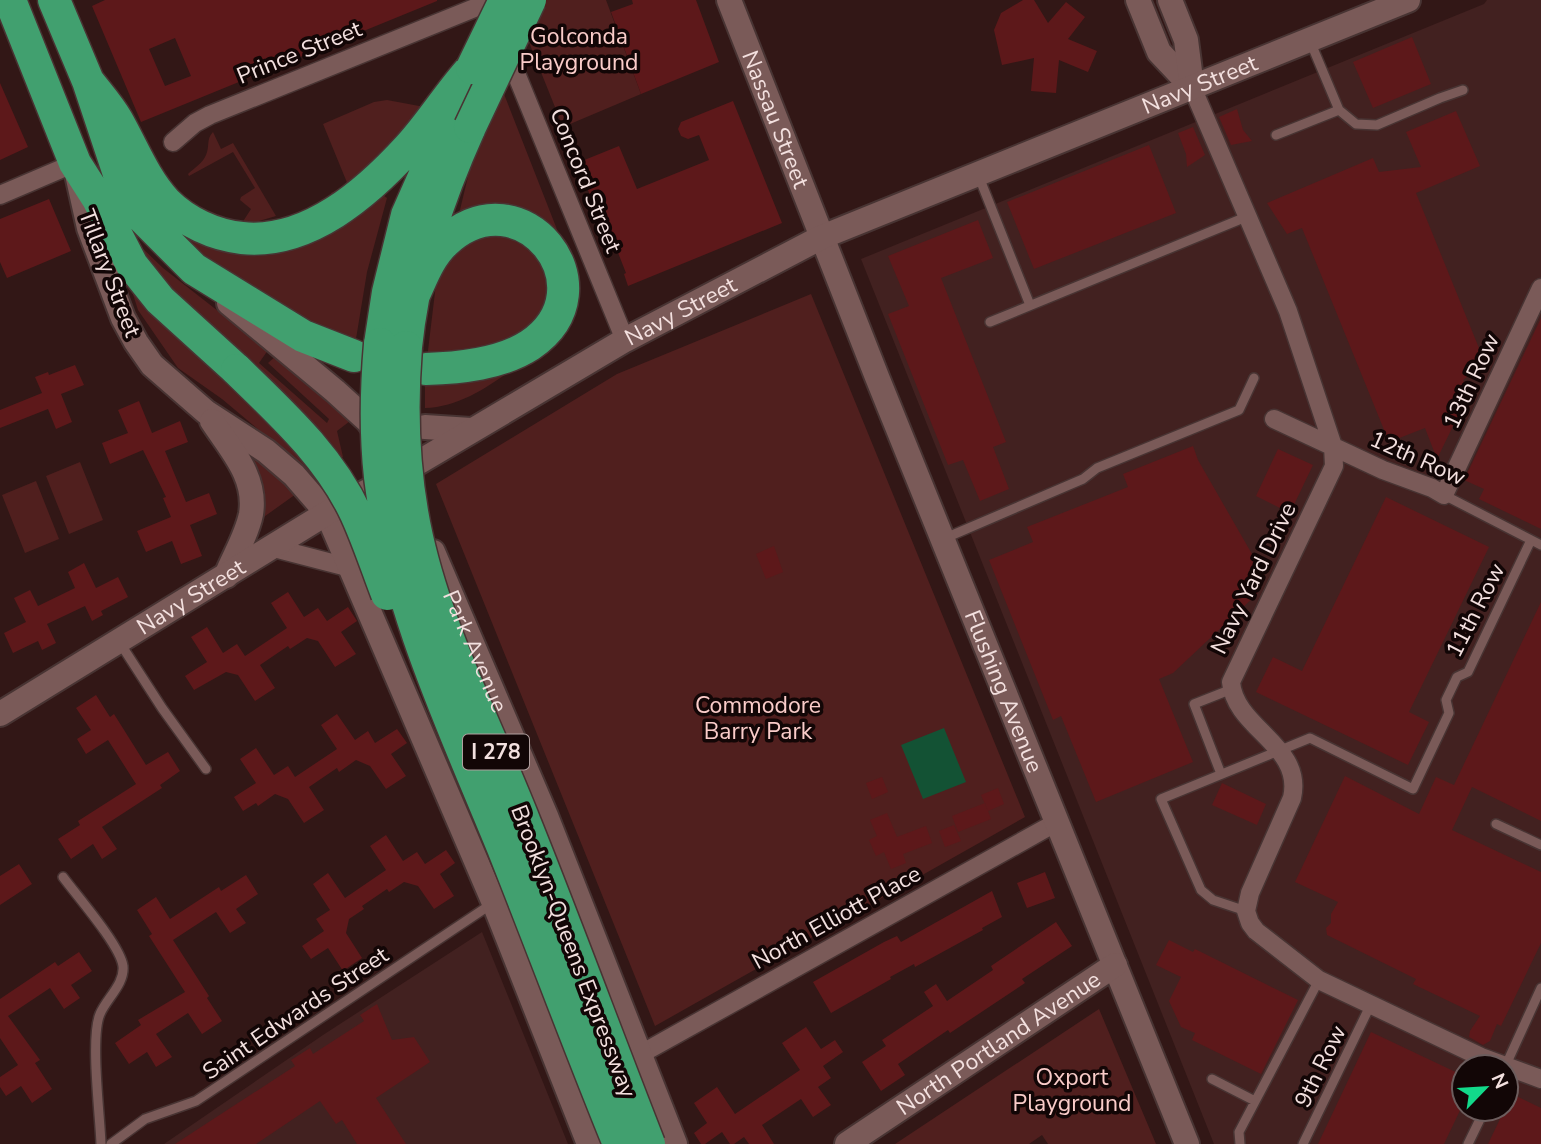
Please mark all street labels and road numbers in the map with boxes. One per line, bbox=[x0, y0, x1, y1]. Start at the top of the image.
street label: Prince Street bbox=[232, 13, 367, 92]
street label: Nassau Street bbox=[734, 46, 817, 193]
street label: Navy Street bbox=[1137, 47, 1263, 122]
street label: Concord Street bbox=[542, 103, 629, 258]
street label: Tillary Street bbox=[71, 205, 148, 342]
street label: Navy Street bbox=[619, 269, 743, 353]
street label: 13th Row bbox=[1436, 329, 1507, 434]
street label: 12th Row bbox=[1365, 424, 1471, 493]
street label: Navy Yard Drive bbox=[1203, 497, 1304, 659]
street label: Navy Street bbox=[131, 551, 252, 642]
street label: 11th Row bbox=[1439, 558, 1512, 663]
street label: Park Avenue bbox=[435, 586, 515, 717]
street label: Flushing Avenue bbox=[957, 606, 1050, 777]
road number: I 278 bbox=[463, 734, 529, 770]
street label: Brooklyn-Queens Expressway bbox=[503, 800, 644, 1102]
street label: North Elliott Place bbox=[746, 858, 926, 977]
street label: Saint Edwards Street bbox=[196, 939, 395, 1087]
street label: North Portland Avenue bbox=[891, 964, 1107, 1123]
street label: 9th Row bbox=[1287, 1020, 1354, 1113]

